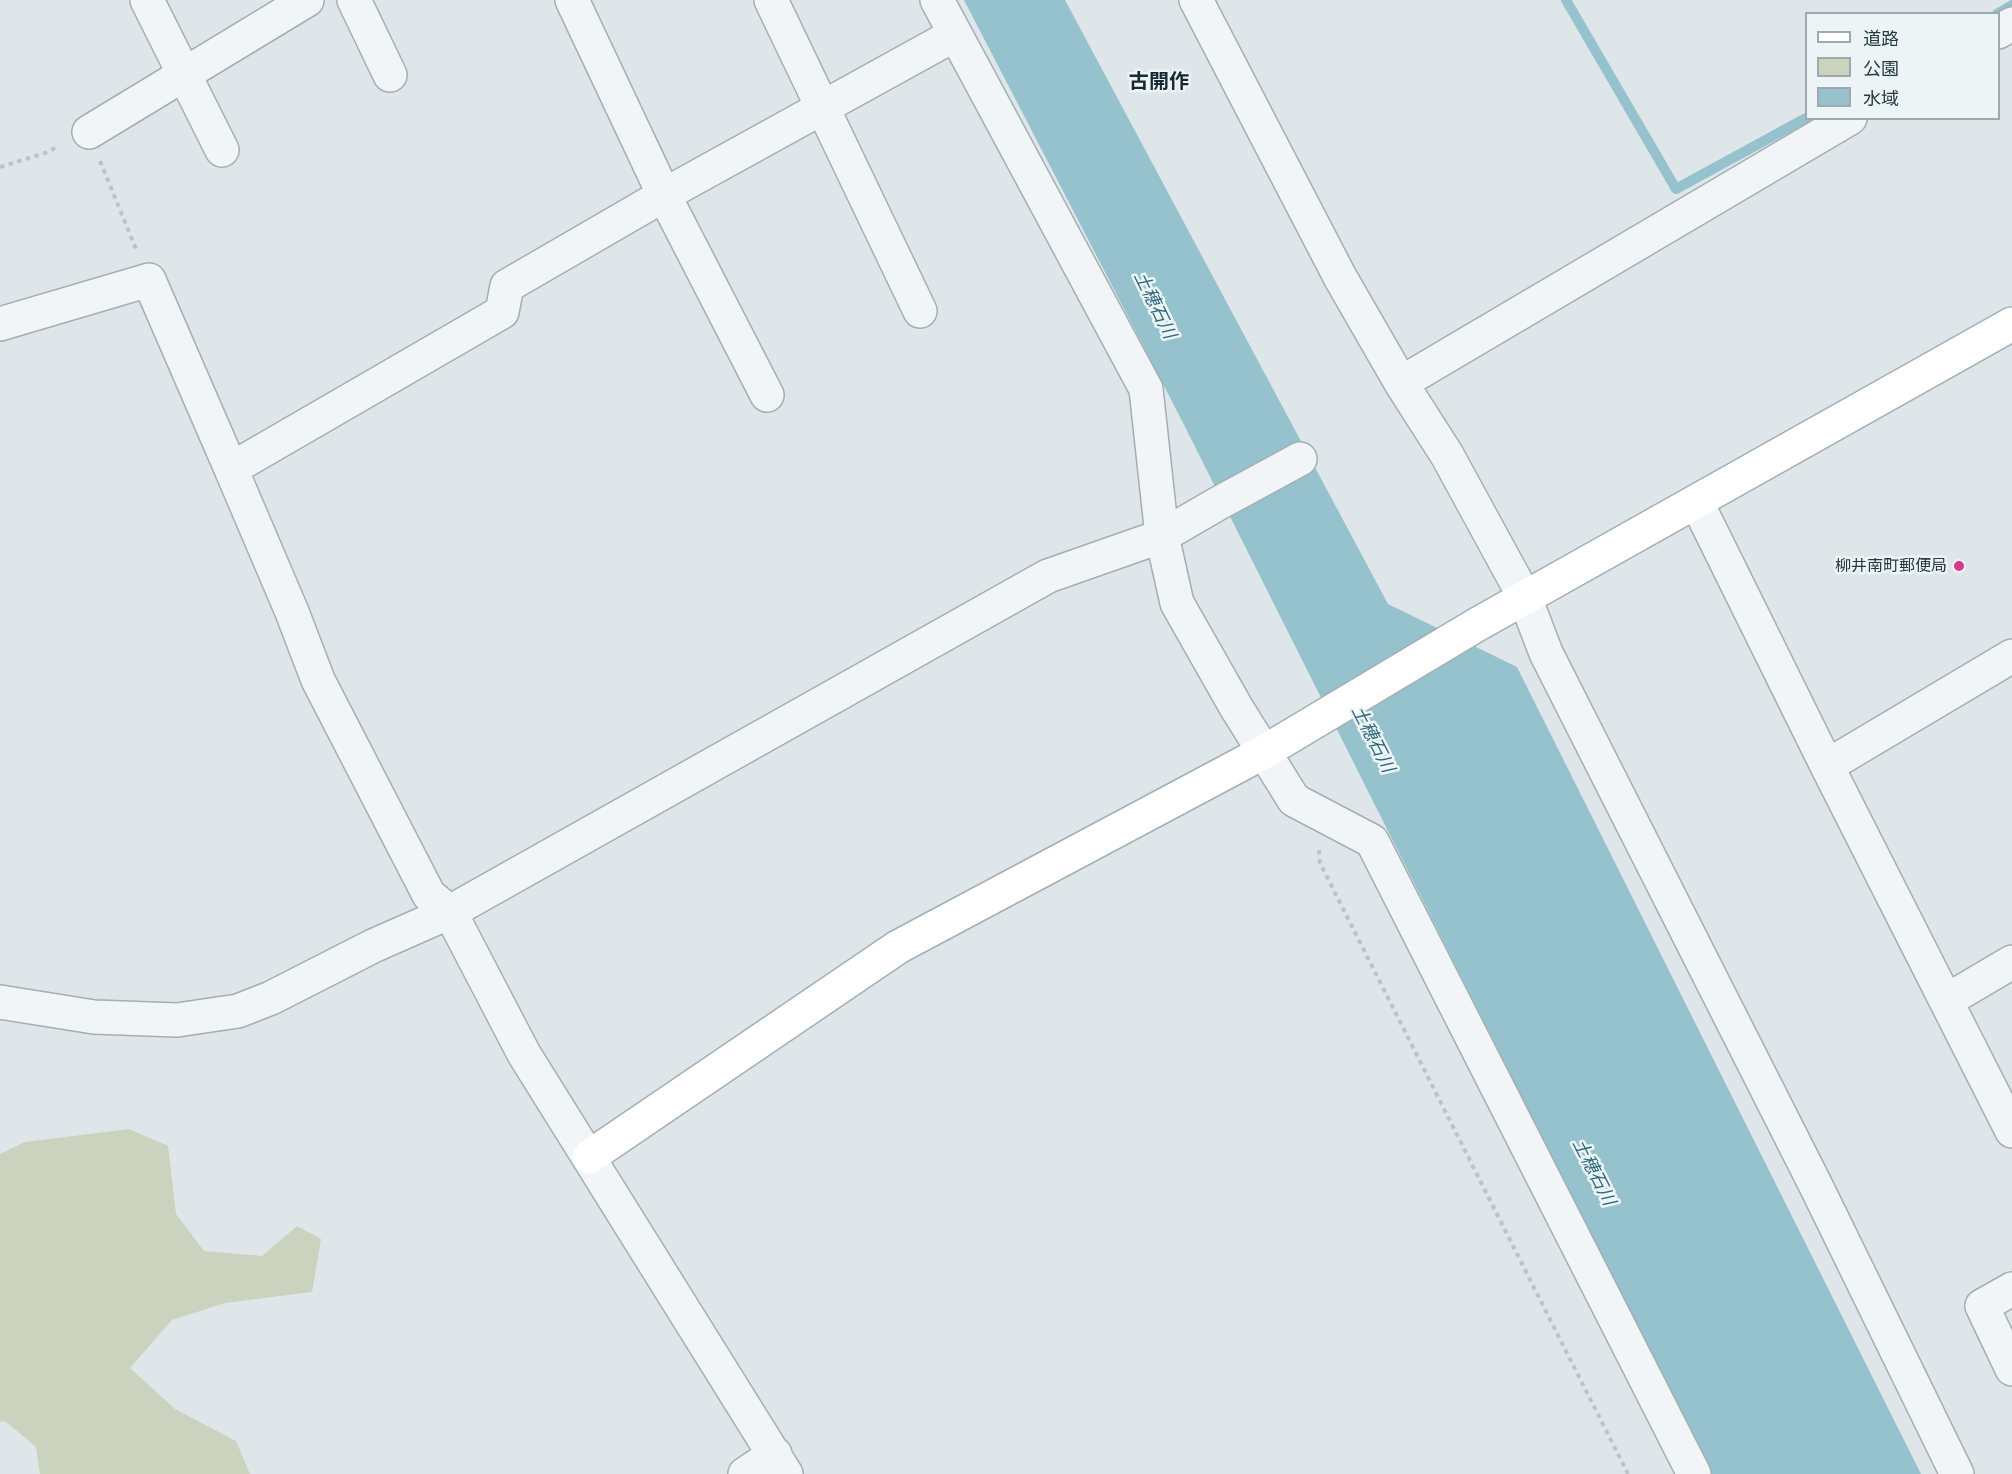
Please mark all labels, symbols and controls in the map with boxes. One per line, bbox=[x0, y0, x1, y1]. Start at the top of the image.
legend bbox=[1805, 12, 2000, 120]
text: 道路 bbox=[1863, 27, 1899, 49]
text: 公園 bbox=[1863, 57, 1899, 79]
district label: 古開作 bbox=[1129, 70, 1189, 94]
text: 水域 bbox=[1863, 87, 1899, 109]
water label: 土穂石川 bbox=[1130, 268, 1180, 342]
place label: 柳井南町郵便局 bbox=[1835, 556, 1947, 576]
marker: 柳井南町郵便局 bbox=[1952, 559, 1966, 573]
water label: 土穂石川 bbox=[1347, 702, 1399, 776]
water label: 土穂石川 bbox=[1568, 1135, 1620, 1209]

